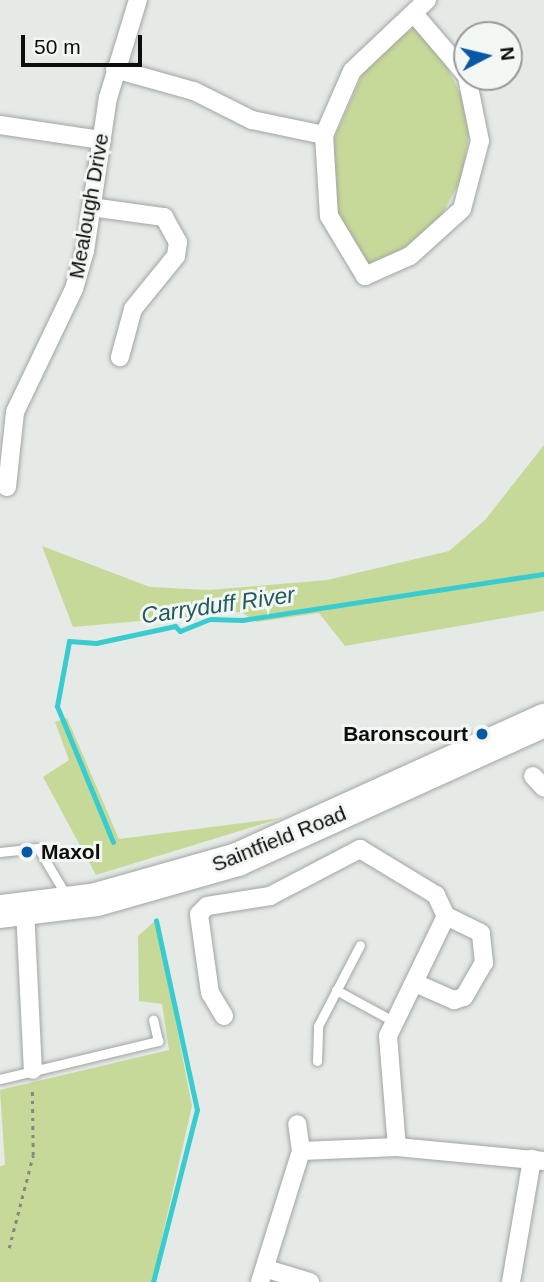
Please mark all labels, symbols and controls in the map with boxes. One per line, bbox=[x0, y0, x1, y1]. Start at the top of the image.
scale bar bbox=[24, 21, 145, 65]
north arrow bbox=[453, 21, 523, 91]
text: 50 m bbox=[34, 35, 81, 58]
text: N bbox=[496, 46, 519, 62]
street label: Mealough Drive bbox=[64, 131, 114, 281]
water label: Carryduff River bbox=[140, 581, 296, 629]
place label: Baronscourt bbox=[343, 721, 468, 747]
marker: Baronscourt bbox=[474, 726, 490, 742]
street label: Saintfield Road bbox=[208, 801, 350, 877]
place label: Maxol bbox=[41, 839, 101, 865]
marker: Maxol bbox=[19, 844, 35, 860]

